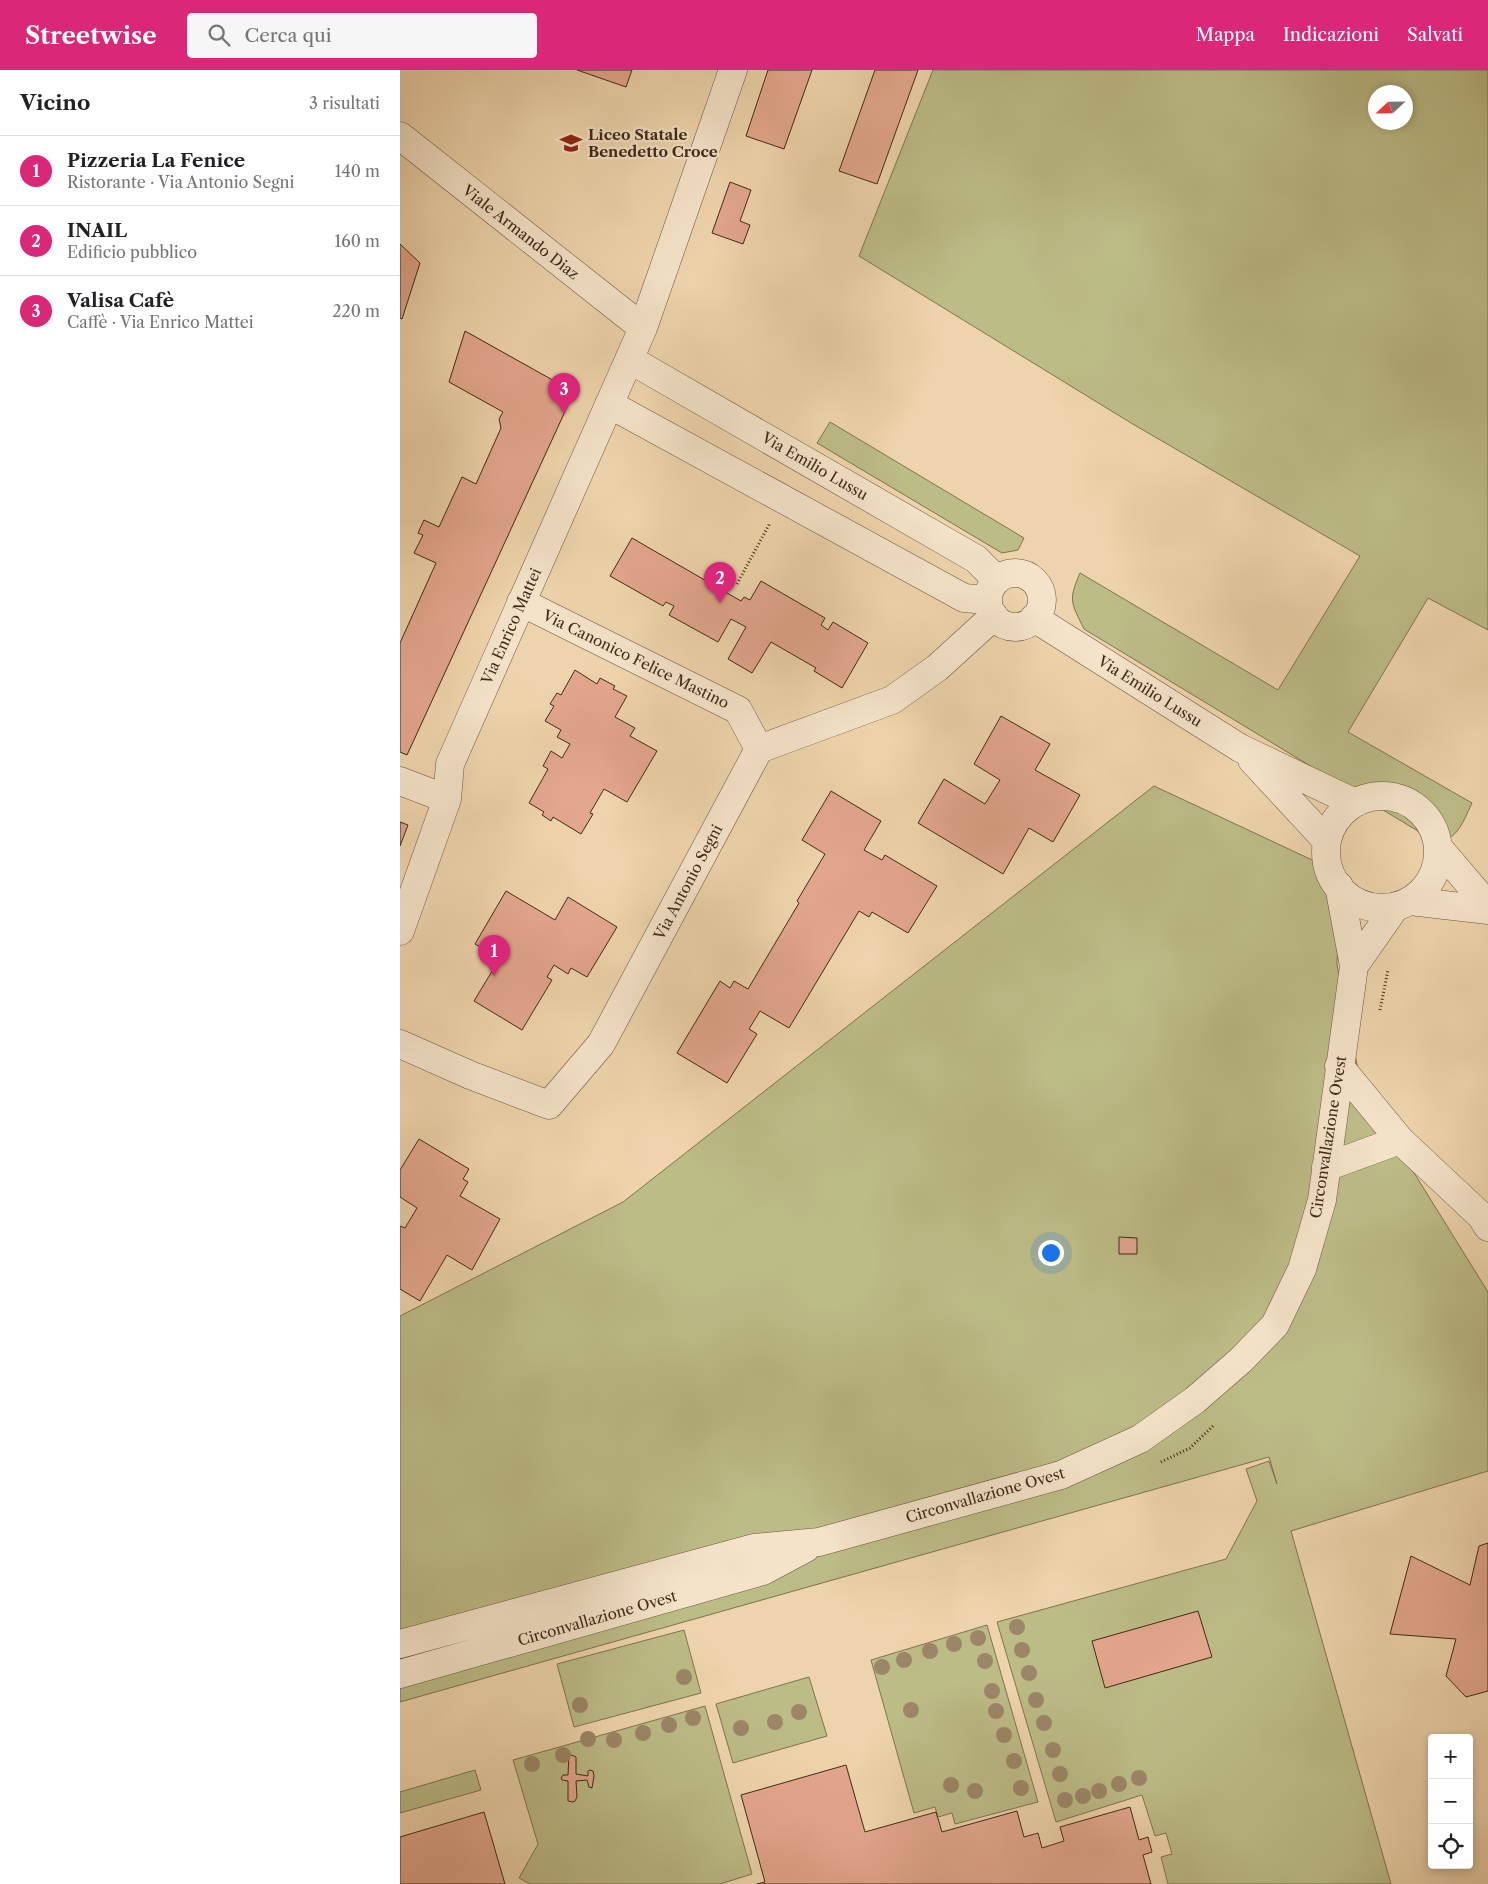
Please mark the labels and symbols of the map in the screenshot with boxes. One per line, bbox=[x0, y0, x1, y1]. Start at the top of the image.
north arrow bbox=[1368, 85, 1413, 130]
place label: Liceo Statale Benedetto Croce bbox=[588, 125, 718, 161]
school or university icon: Liceo Statale Benedetto Croce bbox=[558, 130, 584, 156]
street label: Viale Armando Diaz bbox=[458, 180, 583, 284]
pin: 3 bbox=[548, 373, 580, 414]
street label: Via Emilio Lussu bbox=[758, 427, 872, 504]
pin: 2 bbox=[704, 562, 736, 603]
street label: Via Enrico Mattei bbox=[476, 565, 545, 688]
street label: Via Canonico Felice Mastino bbox=[539, 605, 732, 712]
street label: Via Emilio Lussu bbox=[1093, 651, 1206, 731]
street label: Via Antonio Segni bbox=[649, 821, 727, 944]
pin: 1 bbox=[478, 935, 510, 976]
street label: Circonvallazione Ovest bbox=[1306, 1054, 1350, 1220]
your location bbox=[1038, 1240, 1064, 1266]
street label: Circonvallazione Ovest bbox=[903, 1463, 1067, 1527]
street label: Circonvallazione Ovest bbox=[515, 1586, 679, 1650]

